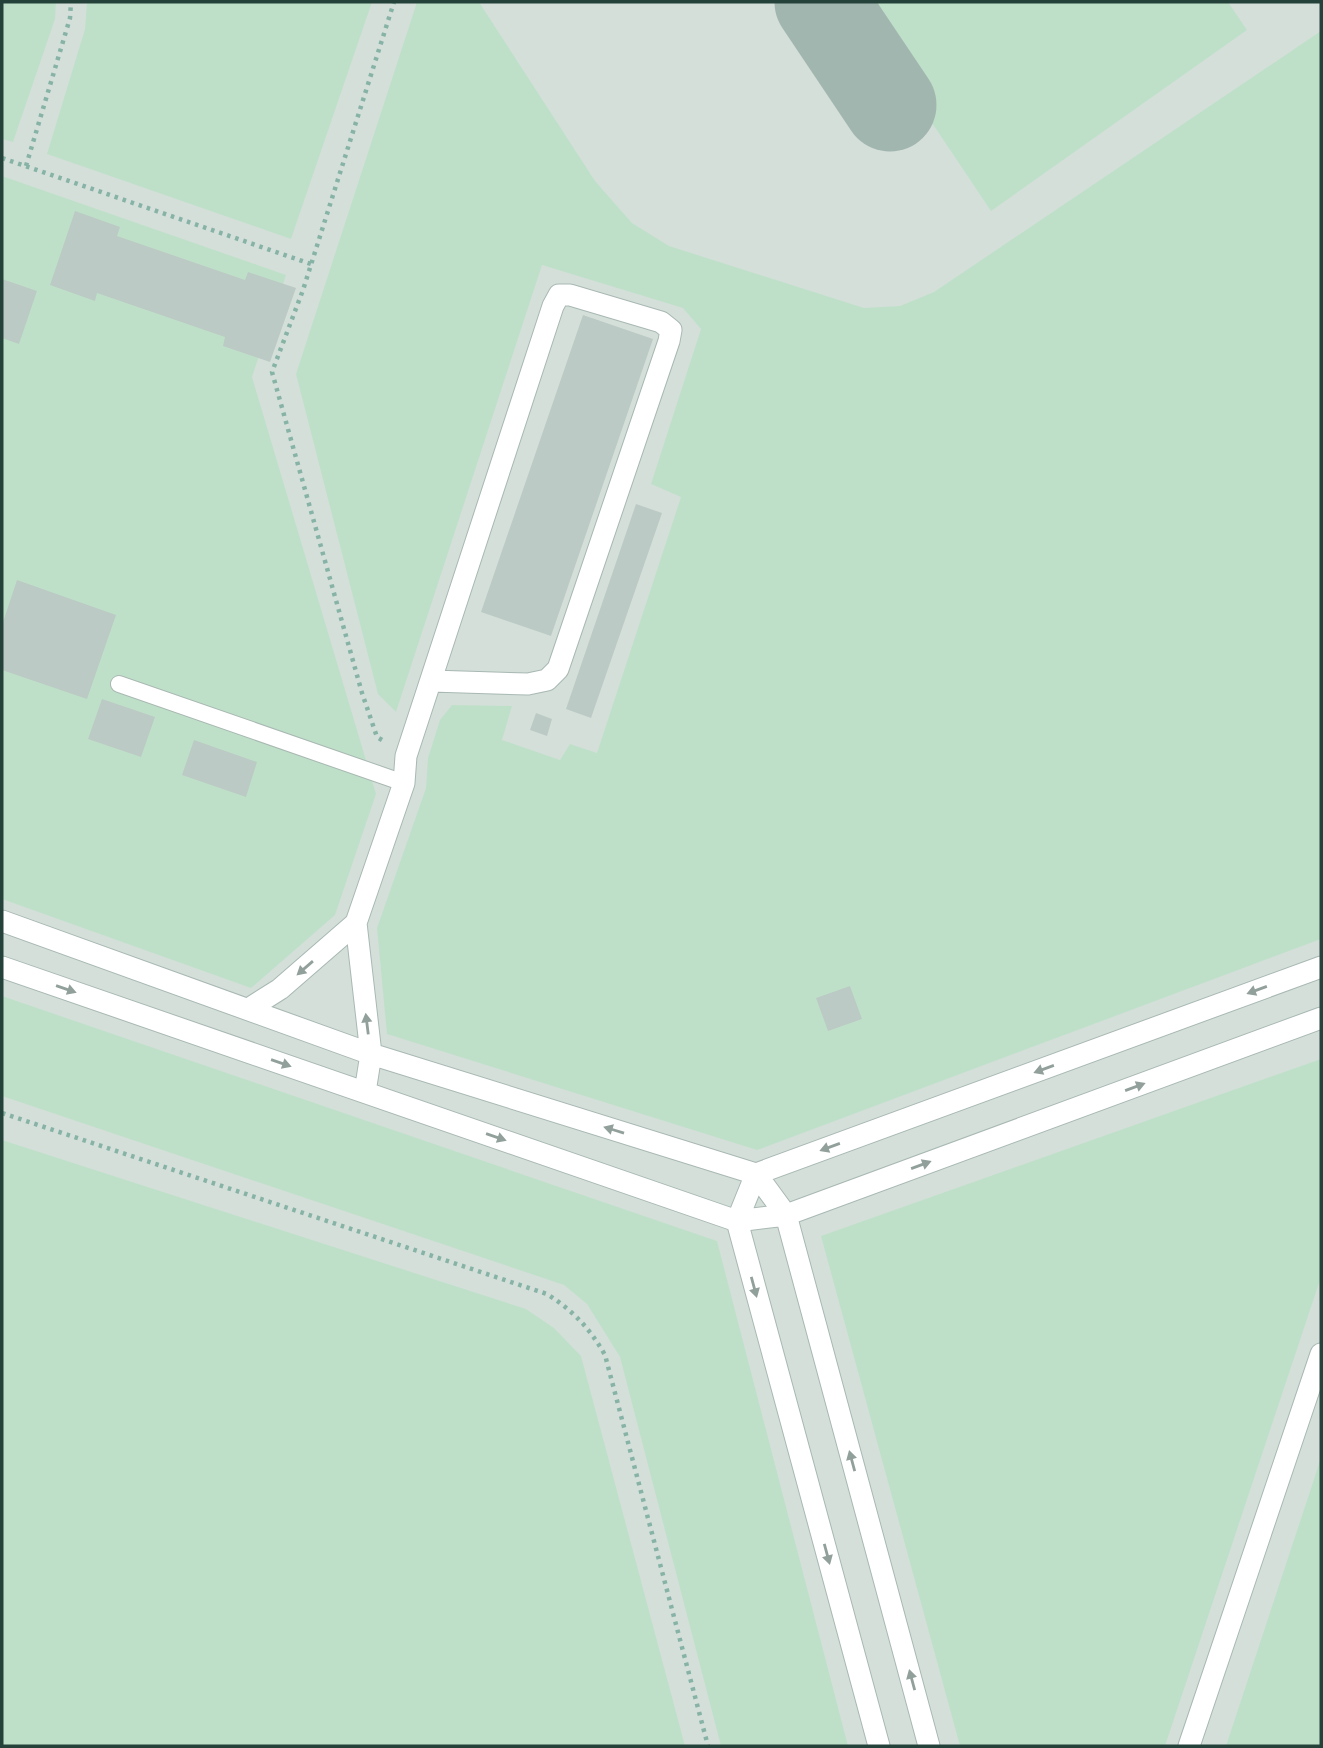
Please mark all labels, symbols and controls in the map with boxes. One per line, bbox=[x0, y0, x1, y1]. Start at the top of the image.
one-way arrow bbox=[296, 960, 313, 975]
one-way arrow bbox=[56, 984, 77, 995]
one-way arrow bbox=[1247, 985, 1268, 996]
one-way arrow bbox=[361, 1013, 372, 1035]
one-way arrow bbox=[271, 1058, 292, 1069]
one-way arrow bbox=[1033, 1063, 1054, 1074]
one-way arrow bbox=[1124, 1081, 1145, 1092]
one-way arrow bbox=[603, 1124, 624, 1135]
one-way arrow bbox=[486, 1132, 507, 1143]
one-way arrow bbox=[820, 1142, 841, 1153]
one-way arrow bbox=[911, 1160, 932, 1171]
one-way arrow bbox=[750, 1277, 760, 1298]
one-way arrow bbox=[846, 1450, 857, 1472]
one-way arrow bbox=[822, 1544, 832, 1565]
one-way arrow bbox=[906, 1670, 916, 1691]

